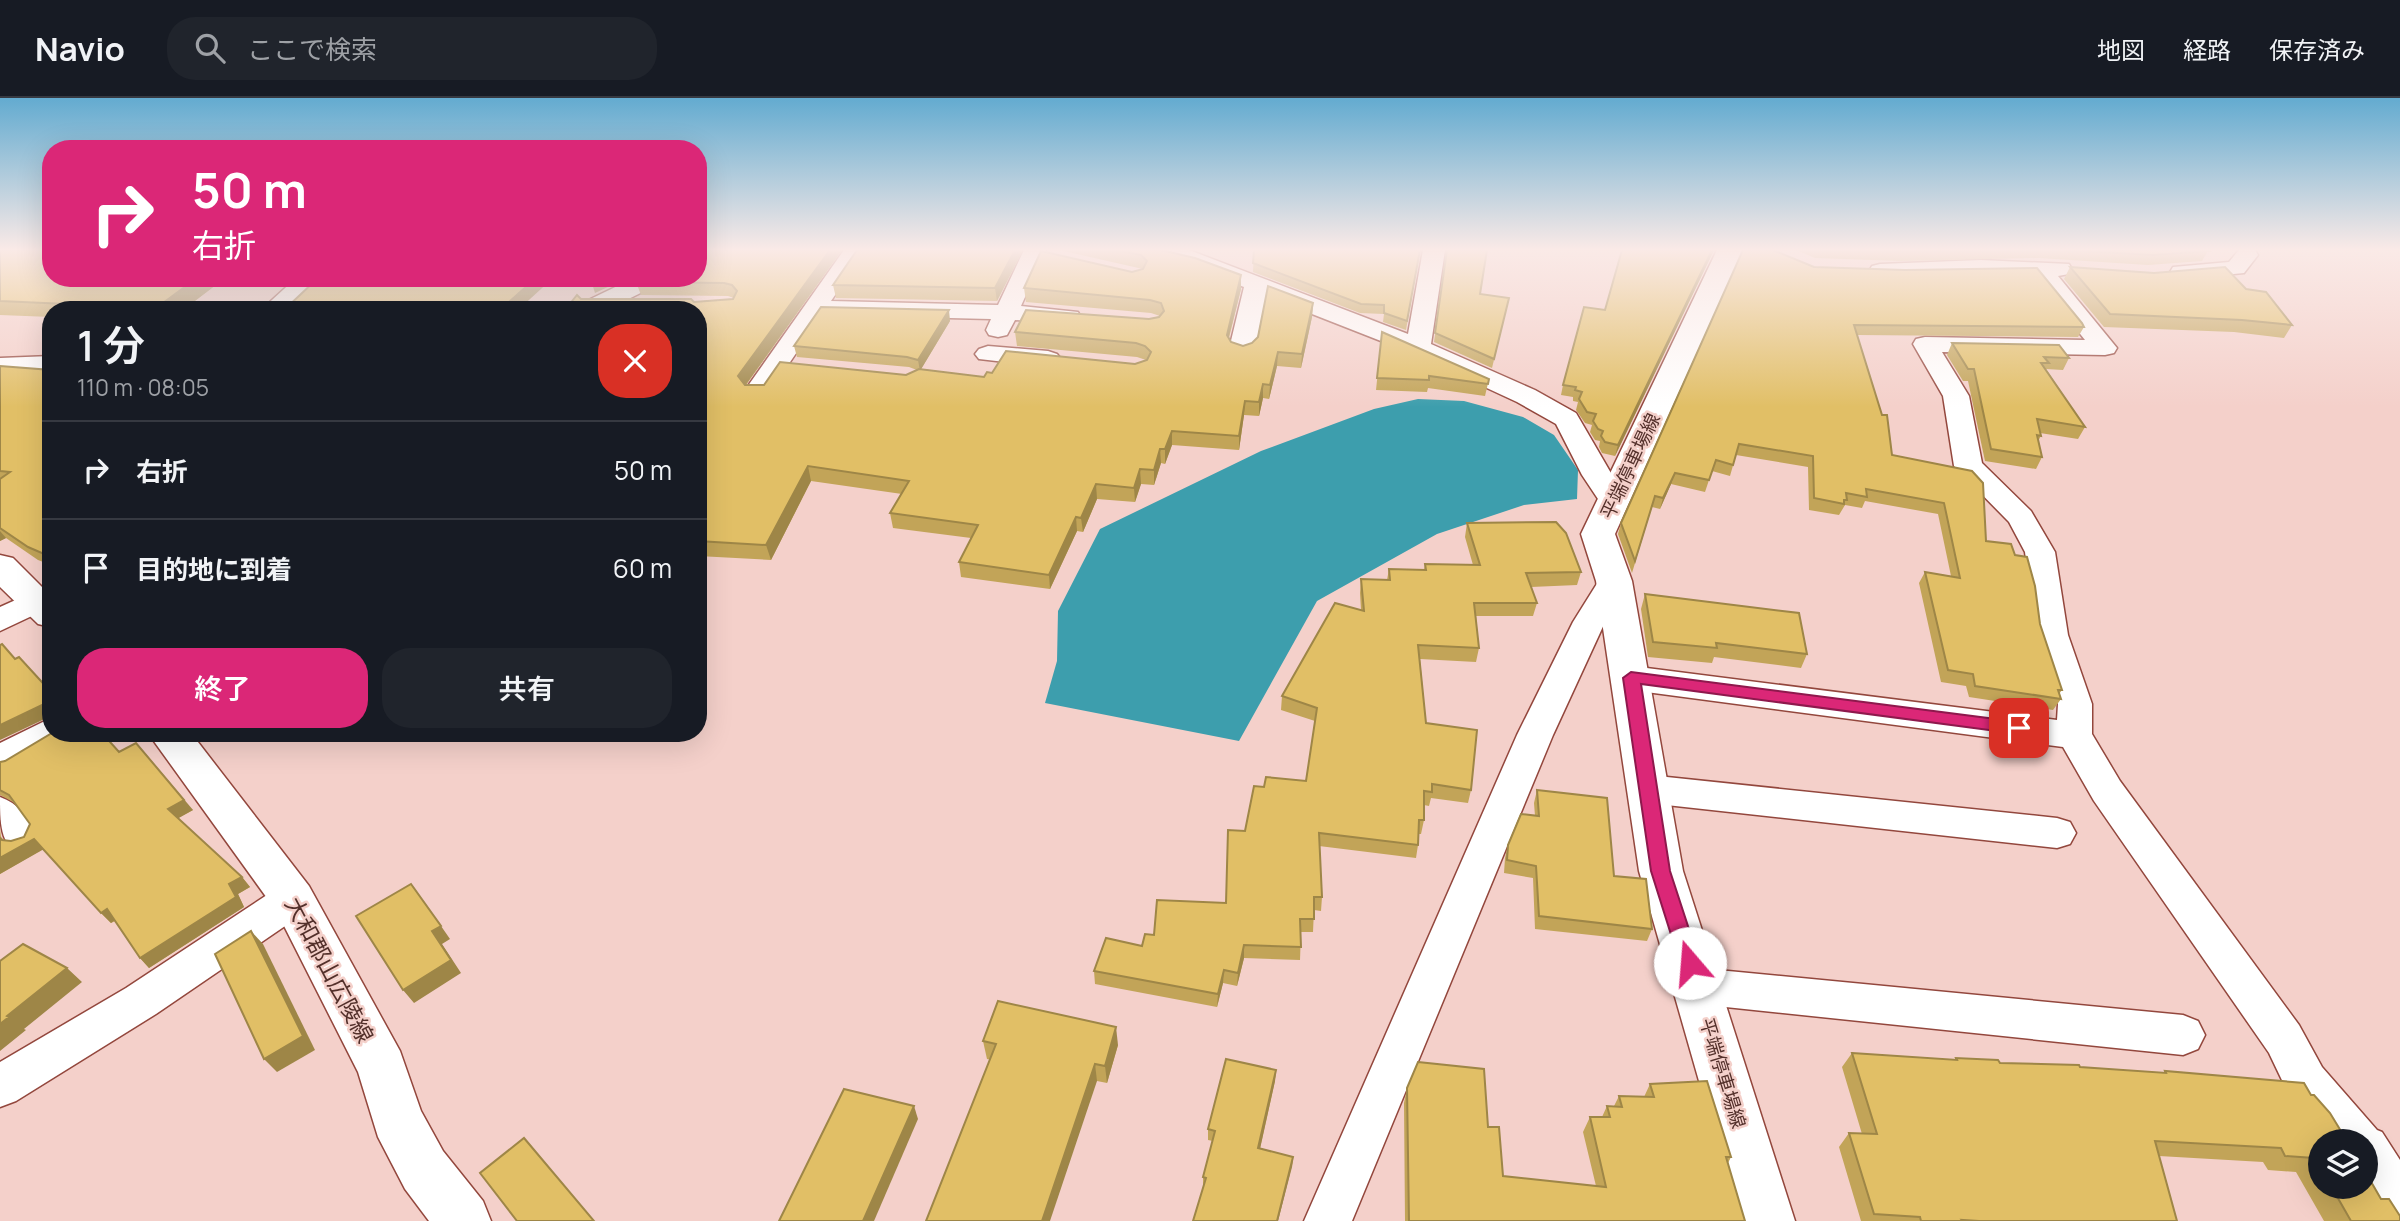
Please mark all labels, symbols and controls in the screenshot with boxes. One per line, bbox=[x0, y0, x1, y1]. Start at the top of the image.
search box bbox=[167, 17, 657, 80]
text: Navio bbox=[35, 26, 125, 71]
icon: search bbox=[191, 29, 229, 67]
text: ここで検索 bbox=[247, 31, 377, 67]
text: 地図 bbox=[2097, 33, 2145, 66]
text: 経路 bbox=[2183, 33, 2231, 66]
text: 保存済み bbox=[2269, 33, 2365, 66]
text: 50 m bbox=[192, 156, 307, 223]
icon: right bbox=[77, 168, 168, 259]
text: 右折 bbox=[192, 223, 256, 267]
text: 1 分 bbox=[77, 316, 145, 374]
button: close bbox=[598, 324, 672, 398]
text: 110 m · 08:05 bbox=[77, 371, 209, 403]
street label: 平端停車場線 bbox=[1594, 409, 1666, 523]
icon: right bbox=[77, 451, 115, 489]
text: 50 m bbox=[614, 452, 672, 488]
text: 右折 bbox=[136, 453, 188, 489]
icon: arrive bbox=[77, 549, 115, 587]
text: 60 m bbox=[613, 550, 672, 586]
text: 目的地に到着 bbox=[136, 551, 292, 587]
button: 終了 bbox=[77, 648, 368, 728]
button: 共有 bbox=[382, 648, 672, 728]
pin bbox=[1989, 698, 2049, 758]
icon: arrive bbox=[2000, 709, 2038, 747]
street label: 大和郡山広陵線 bbox=[278, 891, 382, 1048]
position arrow bbox=[1653, 926, 1727, 1000]
street label: 平端停車場線 bbox=[1694, 1015, 1752, 1131]
map controls bbox=[2308, 1129, 2378, 1199]
button: layers bbox=[2308, 1129, 2378, 1199]

